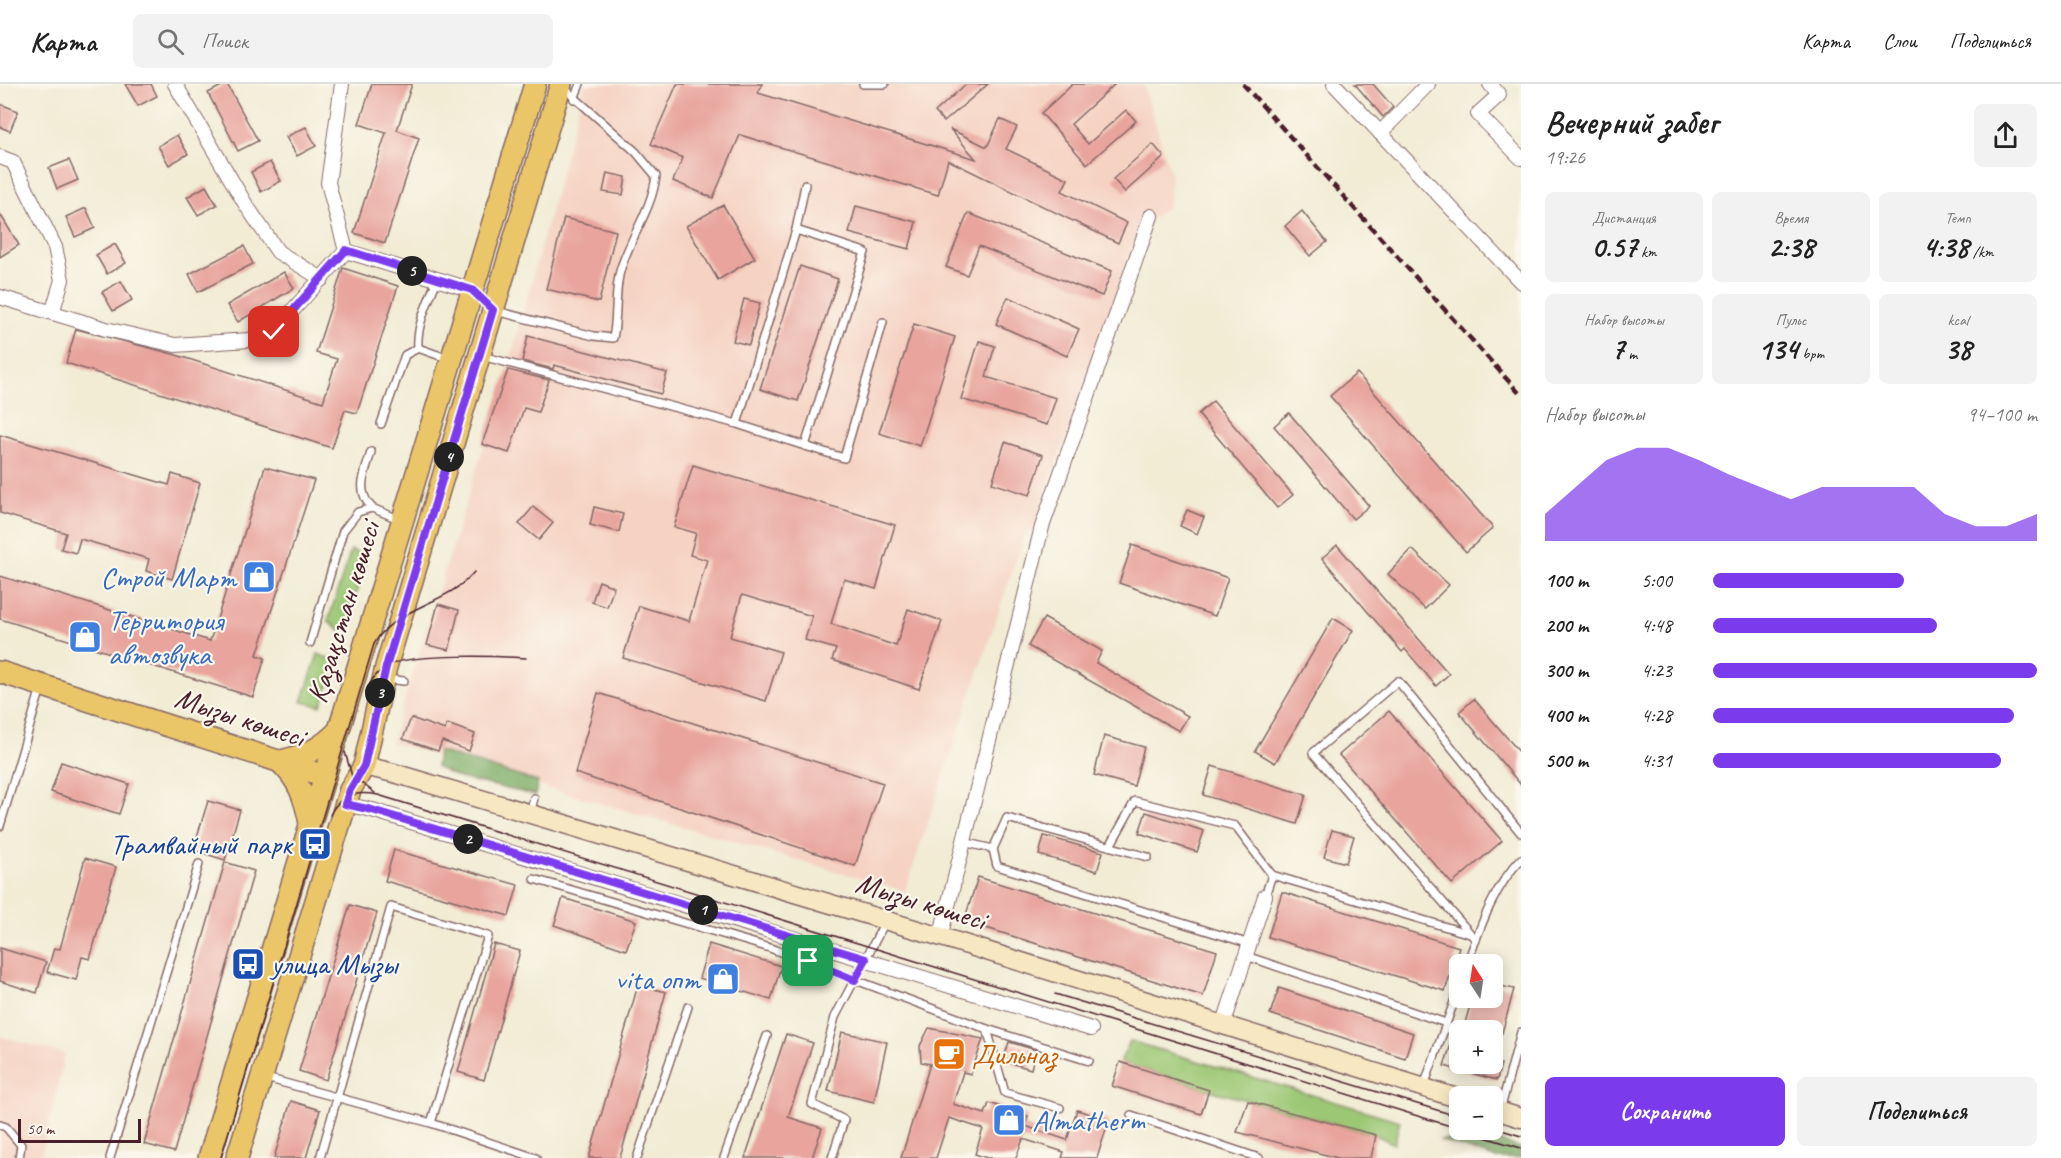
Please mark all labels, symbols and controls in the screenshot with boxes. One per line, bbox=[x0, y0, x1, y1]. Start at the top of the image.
search box bbox=[133, 14, 553, 68]
text: Карта bbox=[30, 24, 97, 59]
icon: search bbox=[154, 25, 187, 58]
text: Поиск bbox=[202, 27, 248, 55]
text: Карта bbox=[1802, 28, 1850, 54]
text: Слои bbox=[1883, 28, 1917, 54]
text: Поделиться bbox=[1950, 28, 2031, 54]
text: Вечерний забег bbox=[1545, 101, 1718, 143]
button: share bbox=[1974, 104, 2037, 167]
text: 19:26 bbox=[1545, 145, 1585, 170]
text: Дистанция bbox=[1592, 208, 1656, 228]
text: Время bbox=[1774, 208, 1808, 228]
text: Темп bbox=[1945, 208, 1971, 228]
text: 0.57 bbox=[1591, 228, 1637, 266]
text: 2:38 bbox=[1768, 228, 1814, 266]
text: 4:38 bbox=[1922, 228, 1969, 266]
text: km bbox=[1637, 242, 1657, 262]
text: /km bbox=[1969, 242, 1994, 262]
pin: 5 bbox=[397, 256, 427, 286]
text: 5 bbox=[409, 261, 415, 281]
pin bbox=[248, 306, 299, 357]
text: Набор высоты bbox=[1584, 310, 1664, 330]
text: Пульс bbox=[1776, 310, 1806, 330]
text: kcal bbox=[1947, 310, 1969, 330]
icon: check bbox=[257, 315, 290, 348]
text: 7 bbox=[1611, 330, 1624, 368]
text: 134 bbox=[1758, 330, 1798, 368]
text: 38 bbox=[1945, 330, 1972, 368]
text: m bbox=[1624, 344, 1637, 364]
text: bpm bbox=[1798, 344, 1824, 364]
text: Набор высоты bbox=[1545, 402, 1644, 427]
text: 94–100 m bbox=[1967, 402, 2037, 427]
pin: 4 bbox=[434, 442, 464, 472]
text: 4 bbox=[445, 447, 453, 467]
street label: Қазақстан көшесі bbox=[297, 513, 390, 707]
place label: Строй Март bbox=[100, 558, 238, 596]
shop icon: Строй Март bbox=[241, 559, 277, 595]
text: 100 m bbox=[1545, 568, 1588, 593]
text: 5:00 bbox=[1641, 568, 1672, 593]
place label: Территория автозвука bbox=[108, 601, 226, 673]
text: 200 m bbox=[1545, 613, 1588, 638]
text: 4:48 bbox=[1641, 613, 1672, 638]
shop icon: Территория автозвука bbox=[67, 619, 103, 655]
text: 300 m bbox=[1545, 658, 1588, 683]
text: 4:23 bbox=[1641, 658, 1672, 683]
street label: Мызы көшесі bbox=[170, 678, 313, 757]
pin: 3 bbox=[365, 678, 395, 708]
text: 3 bbox=[376, 683, 384, 703]
text: 400 m bbox=[1545, 703, 1588, 728]
text: 4:28 bbox=[1641, 703, 1672, 728]
text: 500 m bbox=[1545, 748, 1588, 773]
text: 4:31 bbox=[1641, 748, 1672, 773]
pin: 2 bbox=[453, 824, 483, 854]
place label: Трамвайный парк bbox=[110, 825, 294, 863]
bus stop icon: Трамвайный парк bbox=[297, 826, 333, 862]
text: 2 bbox=[464, 829, 472, 849]
street label: Мызы көшесі bbox=[851, 863, 994, 940]
pin: 1 bbox=[688, 895, 718, 925]
text: 1 bbox=[699, 900, 707, 920]
pin bbox=[782, 935, 833, 986]
icon: arrive bbox=[791, 944, 824, 977]
place label: улица Мызы bbox=[269, 945, 400, 983]
bus stop icon: улица Мызы bbox=[230, 946, 266, 982]
north arrow bbox=[1449, 954, 1503, 1008]
map controls bbox=[1449, 954, 1503, 1140]
place label: vita опт bbox=[615, 960, 702, 998]
shop icon: vita опт bbox=[705, 961, 741, 997]
button: + bbox=[1449, 1020, 1503, 1074]
place label: Дильназ bbox=[972, 1035, 1059, 1073]
cafe icon: Дильназ bbox=[931, 1036, 967, 1072]
button: Сохранить bbox=[1545, 1077, 1785, 1146]
button: Поделиться bbox=[1797, 1077, 2037, 1146]
button: − bbox=[1449, 1086, 1503, 1140]
place label: Almatherm bbox=[1032, 1101, 1146, 1139]
shop icon: Almatherm bbox=[991, 1102, 1027, 1138]
scale bar bbox=[18, 1116, 141, 1144]
text: 50 m bbox=[27, 1119, 54, 1139]

